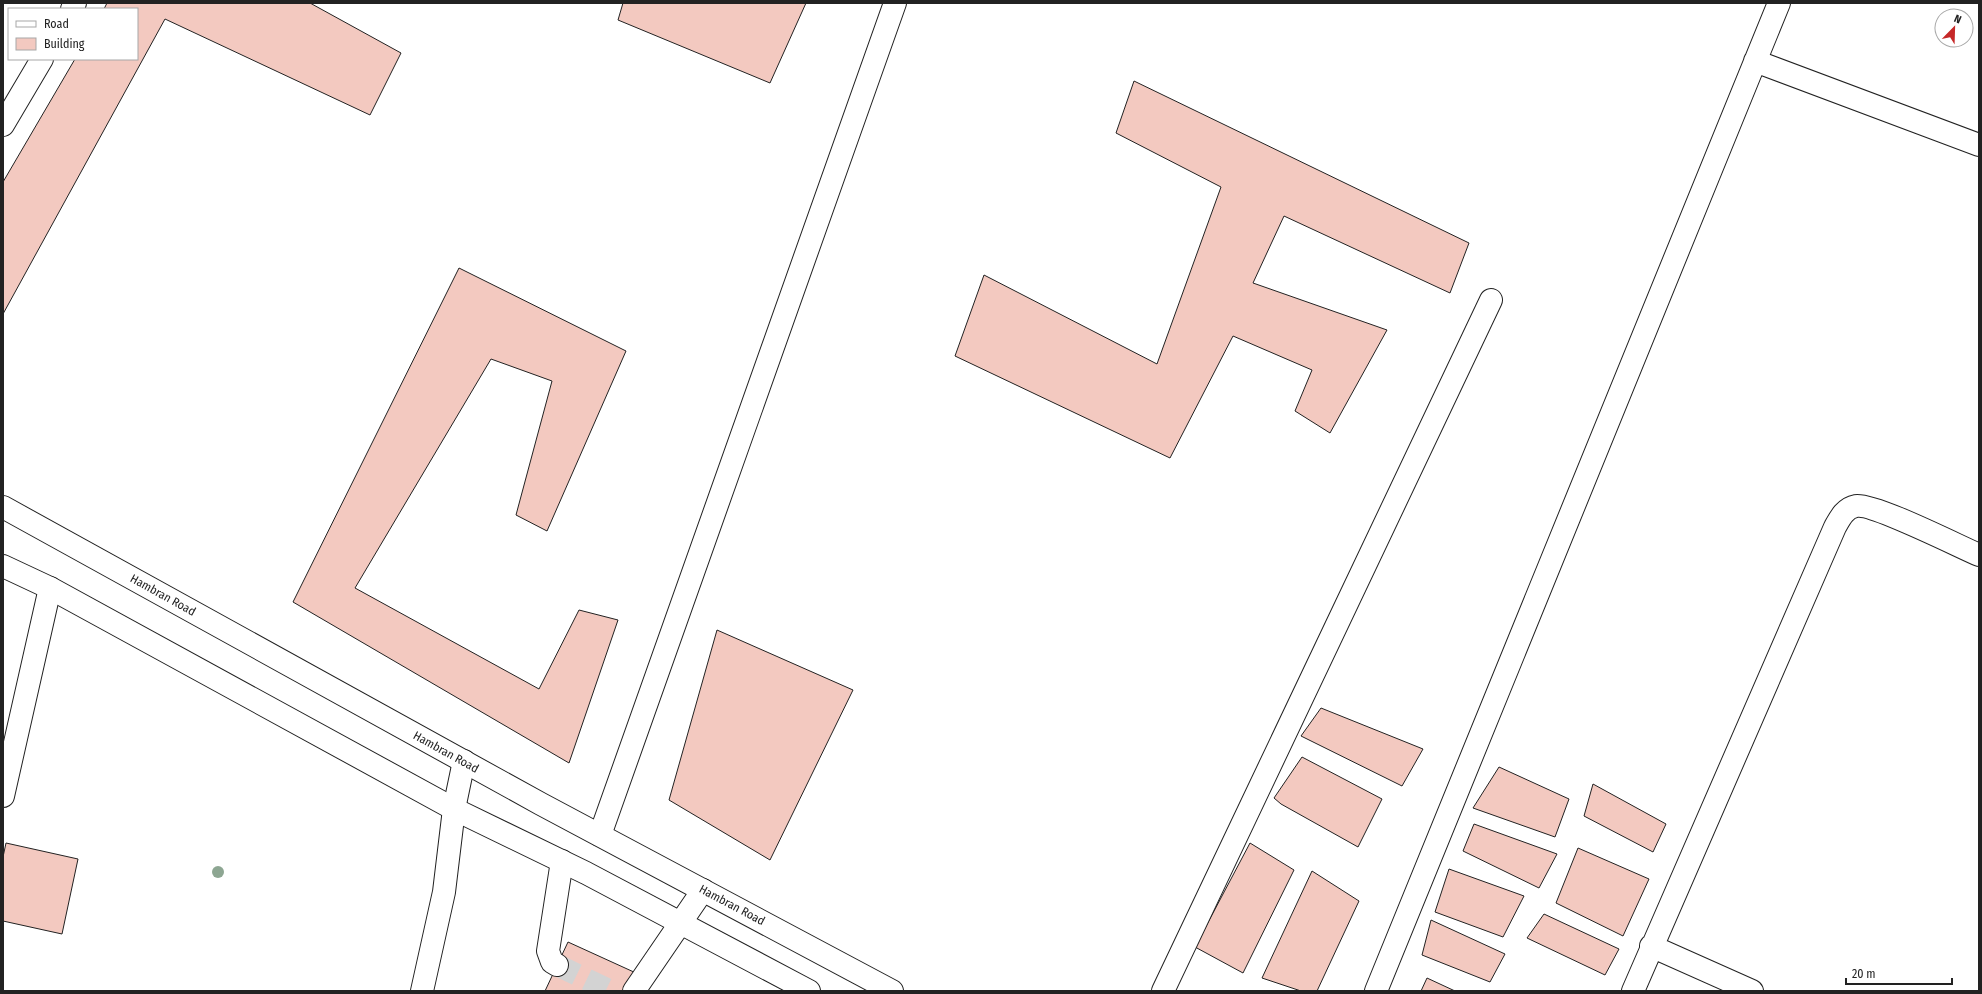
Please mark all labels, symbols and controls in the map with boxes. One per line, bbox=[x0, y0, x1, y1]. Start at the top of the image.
legend bbox=[8, 8, 138, 60]
north arrow bbox=[1934, 8, 1974, 48]
text: N bbox=[1952, 12, 1963, 27]
text: Road bbox=[44, 17, 69, 31]
text: Building bbox=[44, 37, 85, 51]
street label: Hambran Road bbox=[128, 571, 198, 619]
street label: Hambran Road bbox=[411, 728, 481, 776]
street label: Hambran Road bbox=[697, 882, 767, 928]
scale bar bbox=[1846, 960, 1952, 986]
text: 20 m bbox=[1852, 967, 1876, 981]

